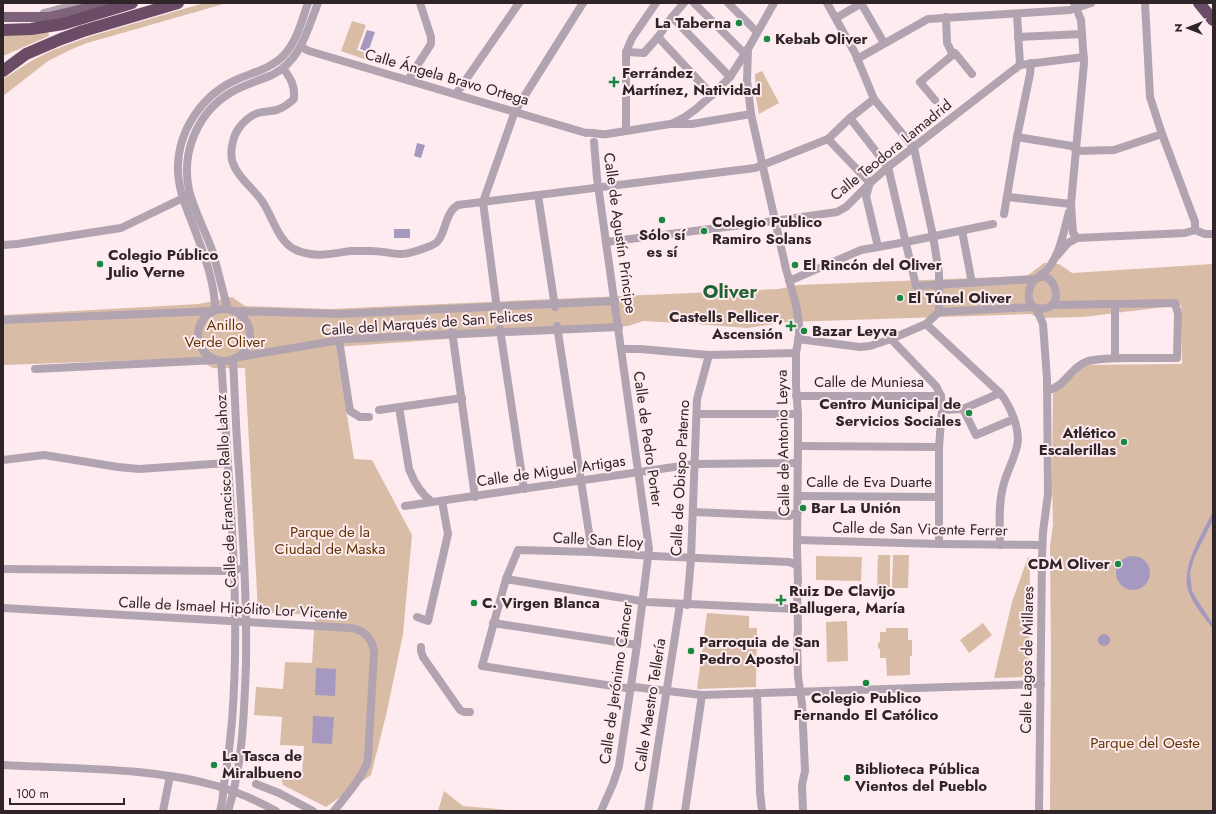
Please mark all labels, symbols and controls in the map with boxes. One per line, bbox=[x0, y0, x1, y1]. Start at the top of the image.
north arrow bbox=[1168, 8, 1208, 48]
place label: La Taberna bbox=[655, 12, 731, 34]
marker: La Taberna bbox=[734, 18, 744, 28]
text: N bbox=[1170, 24, 1186, 32]
place label: Kebab Oliver bbox=[775, 28, 869, 50]
marker: Kebab Oliver bbox=[762, 34, 772, 44]
street label: Calle Ángela Bravo Ortega bbox=[362, 43, 532, 111]
place label: Ferrández Martínez, Natividad bbox=[622, 62, 761, 101]
marker: Ferrández Martínez, Natividad bbox=[609, 77, 619, 87]
street label: Calle Teodora Lamadrid bbox=[826, 94, 956, 206]
street label: Calle de Agustín Príncipe bbox=[598, 151, 642, 315]
place label: Colegio Publico Ramiro Solans bbox=[712, 211, 822, 250]
marker: Sólo sí es sí bbox=[657, 215, 667, 225]
place label: Sólo sí es sí bbox=[639, 224, 686, 263]
marker: Colegio Publico Ramiro Solans bbox=[699, 226, 709, 236]
place label: Colegio Público Julio Verne bbox=[105, 244, 218, 283]
place label: El Rincón del Oliver bbox=[803, 254, 943, 276]
marker: Colegio Público Julio Verne bbox=[95, 259, 105, 269]
marker: El Rincón del Oliver bbox=[790, 260, 800, 270]
district label: Oliver bbox=[703, 278, 757, 305]
place label: El Túnel Oliver bbox=[908, 287, 1012, 309]
marker: El Túnel Oliver bbox=[895, 293, 905, 303]
street label: Calle del Marqués de San Felices bbox=[321, 305, 533, 341]
place label: Castells Pellicer, Ascensión bbox=[669, 306, 783, 345]
park label: Anillo Verde Oliver bbox=[185, 314, 266, 353]
place label: Bazar Leyva bbox=[812, 320, 897, 342]
marker: Castells Pellicer, Ascensión bbox=[786, 321, 796, 331]
marker: Bazar Leyva bbox=[799, 326, 809, 336]
street label: Calle de Pedro Porter bbox=[628, 370, 669, 509]
street label: Calle de Antonio Leyva bbox=[771, 370, 795, 516]
street label: Calle de Muniesa bbox=[814, 371, 924, 393]
place label: Centro Municipal de Servicios Sociales bbox=[819, 393, 961, 432]
street label: Calle de Francisco Rallo Lahoz bbox=[210, 394, 242, 588]
street label: Calle de Obispo Paterno bbox=[665, 399, 695, 557]
marker: Centro Municipal de Servicios Sociales bbox=[964, 408, 974, 418]
place label: Atlético Escalerillas bbox=[1039, 422, 1116, 461]
marker: Atlético Escalerillas bbox=[1119, 437, 1129, 447]
street label: Calle de Miguel Artigas bbox=[475, 450, 627, 492]
street label: Calle de Eva Duarte bbox=[806, 471, 932, 493]
place label: Bar La Unión bbox=[811, 497, 901, 519]
marker: Bar La Unión bbox=[798, 503, 808, 513]
street label: Calle de San Vicente Ferrer bbox=[832, 516, 1009, 542]
park label: Parque de la Ciudad de Maska bbox=[275, 521, 385, 560]
street label: Calle San Eloy bbox=[552, 527, 644, 553]
place label: CDM Oliver bbox=[1028, 553, 1111, 575]
marker: CDM Oliver bbox=[1113, 559, 1123, 569]
place label: Ruiz De Clavijo Ballugera, María bbox=[789, 580, 905, 619]
street label: Calle Lagos de Millares bbox=[1015, 586, 1039, 734]
street label: Calle de Ismael Hipólito Lor Vicente bbox=[118, 591, 348, 625]
place label: C. Virgen Blanca bbox=[482, 592, 600, 614]
marker: Ruiz De Clavijo Ballugera, María bbox=[776, 595, 786, 605]
marker: C. Virgen Blanca bbox=[469, 598, 479, 608]
street label: Calle de Jerónimo Cáncer bbox=[594, 600, 638, 765]
place label: Parroquia de San Pedro Apostol bbox=[699, 631, 820, 670]
street label: Calle Maestro Tellería bbox=[629, 637, 671, 773]
marker: Parroquia de San Pedro Apostol bbox=[686, 646, 696, 656]
marker: Colegio Publico Fernando El Católico bbox=[861, 678, 871, 688]
place label: Colegio Publico Fernando El Católico bbox=[794, 687, 939, 726]
park label: Parque del Oeste bbox=[1090, 732, 1200, 754]
place label: La Tasca de Miralbueno bbox=[222, 745, 303, 784]
place label: Biblioteca Pública Vientos del Pueblo bbox=[854, 758, 987, 797]
marker: La Tasca de Miralbueno bbox=[209, 760, 219, 770]
marker: Biblioteca Pública Vientos del Pueblo bbox=[842, 773, 852, 783]
scale bar bbox=[10, 780, 124, 806]
text: 100 m bbox=[16, 785, 49, 803]

